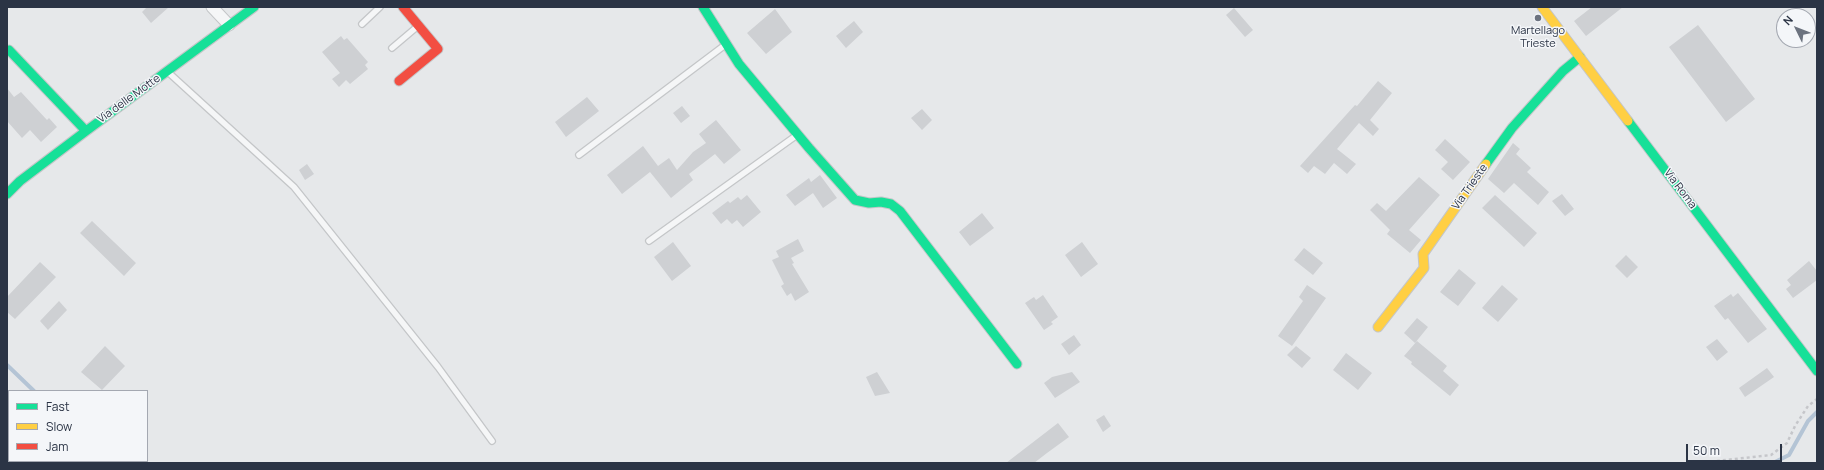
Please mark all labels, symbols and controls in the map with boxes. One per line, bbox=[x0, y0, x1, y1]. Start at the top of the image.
north arrow bbox=[1776, 8, 1816, 48]
text: N bbox=[1779, 12, 1796, 28]
marker: Martellago Trieste bbox=[1533, 13, 1543, 23]
place label: Martellago Trieste bbox=[1511, 24, 1565, 50]
street label: Via delle Motte bbox=[95, 72, 163, 126]
street label: Via Trieste bbox=[1449, 162, 1491, 212]
street label: Via Roma bbox=[1661, 167, 1699, 211]
legend bbox=[8, 390, 148, 462]
text: Fast bbox=[46, 398, 70, 415]
text: Slow bbox=[46, 418, 72, 435]
scale bar bbox=[1688, 436, 1784, 462]
text: Jam bbox=[46, 438, 68, 455]
text: 50 m bbox=[1693, 442, 1720, 459]

